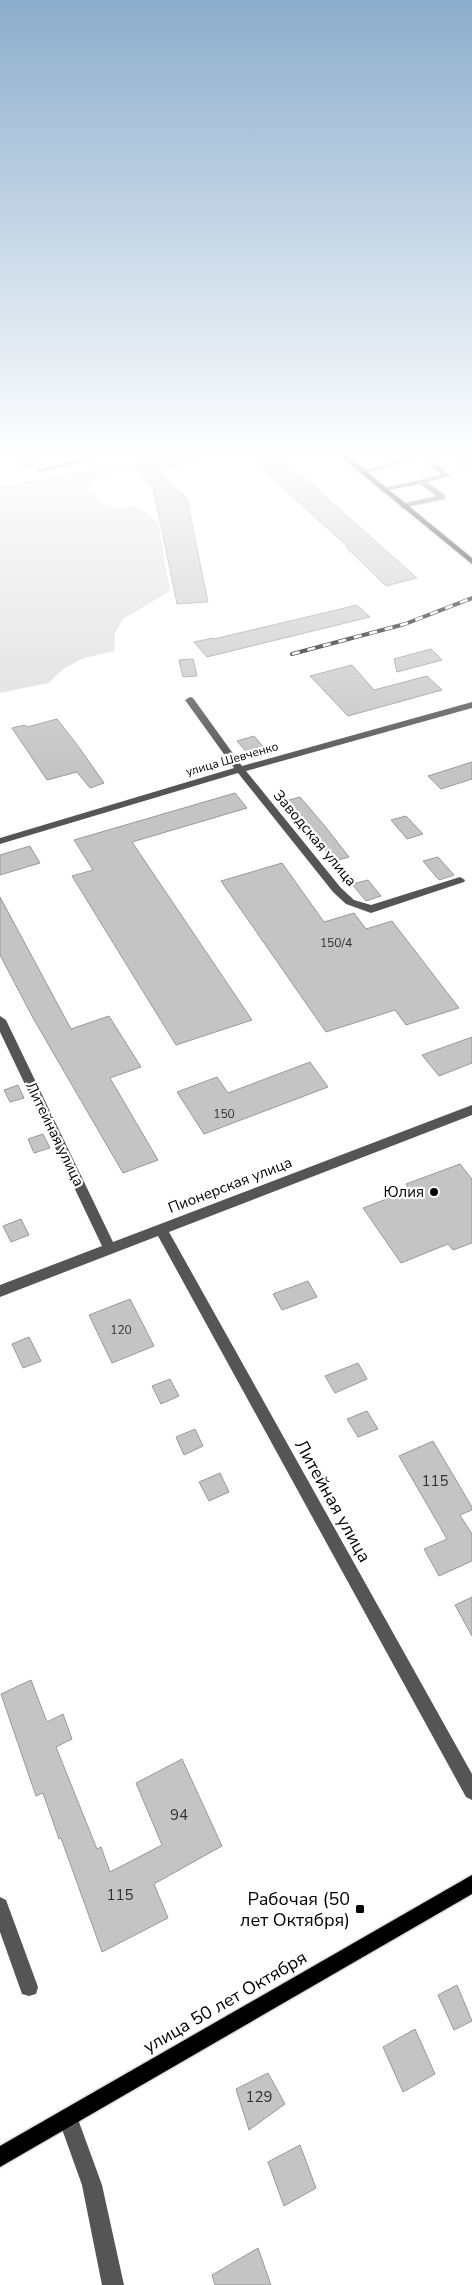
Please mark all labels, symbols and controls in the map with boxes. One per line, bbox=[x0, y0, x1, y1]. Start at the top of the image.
street label: улица Шевченко bbox=[184, 738, 280, 780]
street label: Заводская улица bbox=[269, 786, 361, 890]
house number: 150/4 bbox=[320, 935, 352, 951]
street label: Литейная улица bbox=[21, 1078, 89, 1190]
house number: 150 bbox=[213, 1106, 235, 1122]
street label: Пионерская улица bbox=[165, 1152, 295, 1218]
place label: Юлия bbox=[383, 1182, 424, 1202]
marker: Юлия bbox=[428, 1186, 440, 1198]
house number: 120 bbox=[110, 1322, 132, 1338]
street label: Литейная улица bbox=[289, 1435, 377, 1567]
house number: 115 bbox=[421, 1471, 449, 1491]
house number: 94 bbox=[170, 1805, 188, 1825]
house number: 115 bbox=[106, 1885, 134, 1905]
place label: Рабочая (50 лет Октября) bbox=[240, 1887, 350, 1932]
marker: Рабочая (50 лет Октября) bbox=[354, 1903, 366, 1915]
street label: улица 50 лет Октября bbox=[139, 1945, 311, 2059]
house number: 129 bbox=[245, 2087, 273, 2107]

